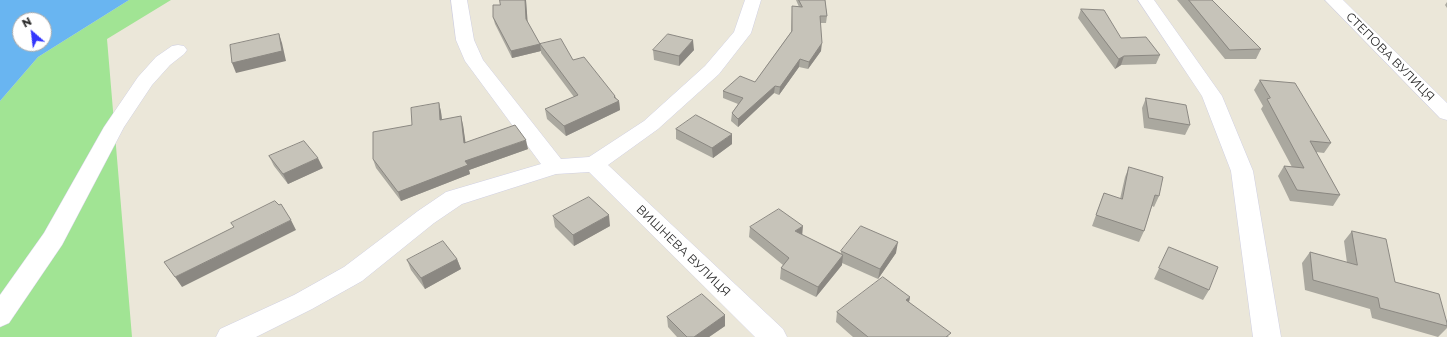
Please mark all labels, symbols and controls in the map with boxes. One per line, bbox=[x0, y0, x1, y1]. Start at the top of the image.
street label: СТЕПОВА ВУЛИЦЯ bbox=[1343, 10, 1437, 104]
north arrow bbox=[12, 12, 52, 52]
text: N bbox=[20, 14, 34, 31]
street label: ВИШНЕВА ВУЛИЦЯ bbox=[633, 202, 733, 300]

